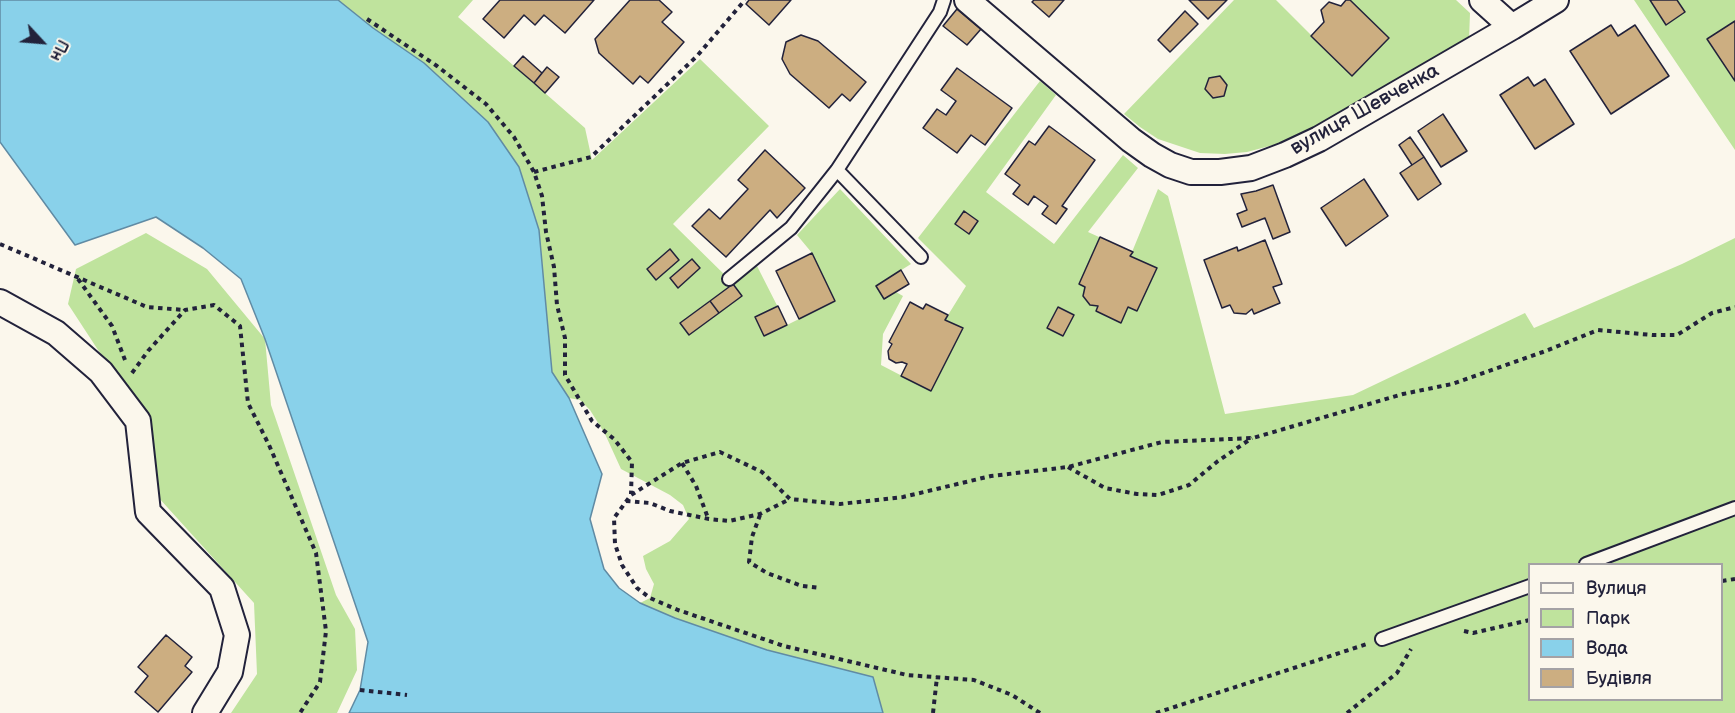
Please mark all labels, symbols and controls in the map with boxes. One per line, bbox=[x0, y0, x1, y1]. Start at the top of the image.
north arrow bbox=[12, 12, 72, 72]
text: Пн bbox=[45, 36, 72, 64]
street label: вулиця Шевченка bbox=[1286, 59, 1444, 161]
legend bbox=[1528, 563, 1723, 701]
text: Вулиця bbox=[1586, 578, 1647, 599]
text: Парк bbox=[1586, 608, 1630, 629]
text: Вода bbox=[1586, 638, 1628, 659]
text: Будівля bbox=[1586, 668, 1652, 689]

